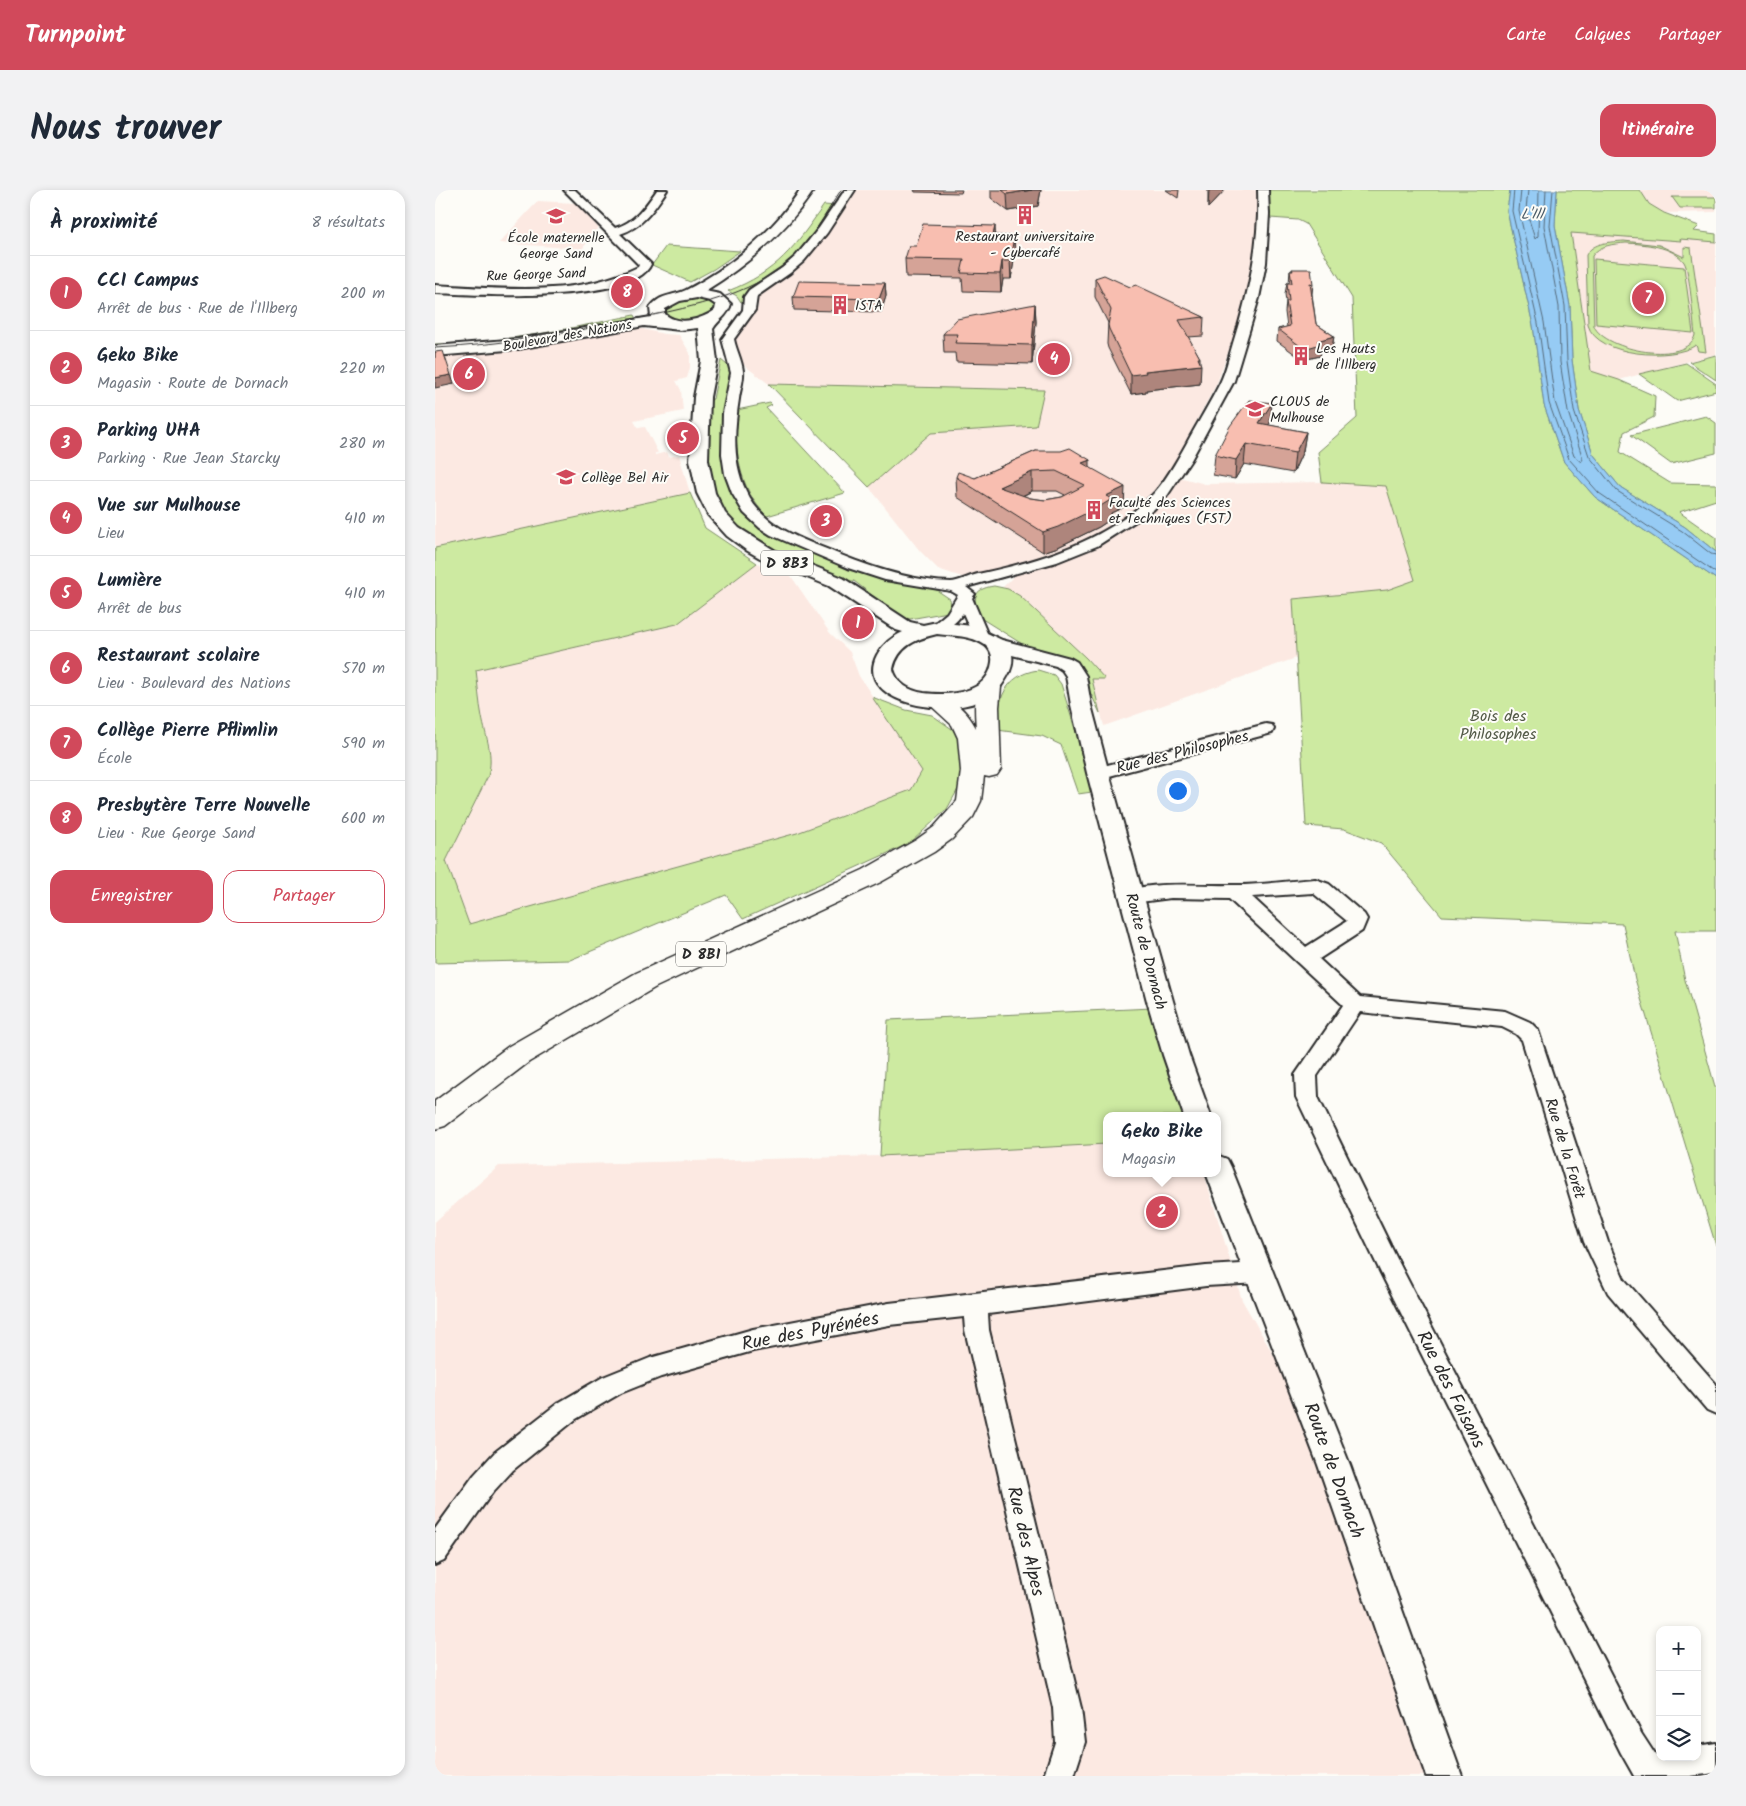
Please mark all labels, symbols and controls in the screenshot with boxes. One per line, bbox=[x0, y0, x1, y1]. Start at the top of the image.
text: Turnpoint bbox=[25, 16, 126, 55]
text: Carte bbox=[1506, 21, 1546, 50]
text: Calques bbox=[1574, 21, 1631, 50]
text: Partager bbox=[1659, 21, 1721, 50]
text: Nous trouver bbox=[30, 102, 221, 158]
button: Itinéraire bbox=[1600, 104, 1716, 157]
water label: L'Ill bbox=[1521, 203, 1547, 227]
building icon: Restaurant universitaire - Cybercafé bbox=[1014, 204, 1036, 226]
school or university icon: École maternelle George Sand bbox=[545, 205, 567, 227]
text: À proximité bbox=[50, 206, 157, 239]
text: 8 résultats bbox=[312, 210, 385, 235]
place label: Restaurant universitaire - Cybercafé bbox=[956, 226, 1095, 264]
place label: École maternelle George Sand bbox=[507, 227, 605, 265]
street label: Rue George Sand bbox=[486, 262, 587, 288]
text: CCI Campus bbox=[97, 266, 199, 296]
pin: 8 bbox=[611, 273, 643, 311]
pin: 7 bbox=[1632, 279, 1664, 317]
text: 1 bbox=[64, 281, 68, 306]
text: 200 m bbox=[341, 281, 385, 306]
building icon: ISTA bbox=[829, 294, 851, 316]
place label: ISTA bbox=[855, 295, 883, 317]
text: Arrêt de bus · Rue de l'Illberg bbox=[97, 296, 298, 321]
street label: Boulevard des Nations bbox=[501, 314, 634, 358]
place label: Les Hauts de l'Illberg bbox=[1316, 338, 1377, 376]
pin: 4 bbox=[1038, 340, 1070, 378]
text: Geko Bike bbox=[97, 341, 178, 371]
building icon: Les Hauts de l'Illberg bbox=[1290, 345, 1312, 367]
pin: 6 bbox=[453, 355, 485, 393]
text: 2 bbox=[61, 356, 71, 381]
text: 220 m bbox=[339, 356, 385, 381]
text: Magasin · Route de Dornach bbox=[97, 371, 288, 396]
place label: CLOUS de Mulhouse bbox=[1270, 391, 1330, 429]
school or university icon: CLOUS de Mulhouse bbox=[1244, 398, 1266, 420]
text: Parking UHA bbox=[97, 416, 201, 446]
pin: 5 bbox=[667, 419, 699, 457]
text: 3 bbox=[62, 431, 70, 456]
text: 280 m bbox=[339, 431, 385, 456]
text: Parking · Rue Jean Starcky bbox=[97, 446, 280, 471]
school or university icon: Collège Bel Air bbox=[555, 466, 577, 488]
place label: Collège Bel Air bbox=[581, 467, 669, 489]
text: Vue sur Mulhouse bbox=[97, 491, 241, 521]
place label: Faculté des Sciences et Techniques (FST) bbox=[1109, 492, 1232, 530]
building icon: Faculté des Sciences et Techniques (FST) bbox=[1083, 499, 1105, 521]
pin: 3 bbox=[810, 502, 842, 540]
text: 4 bbox=[62, 506, 70, 531]
text: 410 m bbox=[344, 506, 385, 531]
text: Lieu bbox=[97, 521, 124, 546]
road number: D 8B3 bbox=[761, 550, 813, 576]
text: Lumière bbox=[97, 566, 162, 596]
text: 5 bbox=[62, 581, 70, 606]
text: 410 m bbox=[344, 581, 385, 606]
text: Arrêt de bus bbox=[97, 596, 181, 621]
pin: 1 bbox=[842, 604, 874, 642]
text: Restaurant scolaire bbox=[97, 641, 260, 671]
text: 6 bbox=[62, 656, 70, 681]
text: 570 m bbox=[342, 656, 385, 681]
text: Lieu · Boulevard des Nations bbox=[97, 671, 291, 696]
park label: Bois des Philosophes bbox=[1460, 704, 1536, 747]
text: Collège Pierre Pflimlin bbox=[97, 716, 278, 746]
street label: Rue des Philosophes bbox=[1114, 724, 1251, 781]
text: 7 bbox=[62, 731, 70, 756]
text: 590 m bbox=[341, 731, 385, 756]
text: École bbox=[97, 746, 132, 771]
your location bbox=[1165, 778, 1191, 804]
text: Presbytère Terre Nouvelle bbox=[97, 791, 310, 821]
text: 8 bbox=[61, 806, 71, 831]
text: 600 m bbox=[341, 806, 385, 831]
text: Lieu · Rue George Sand bbox=[97, 821, 255, 846]
button: Enregistrer bbox=[50, 870, 213, 923]
button: Partager bbox=[223, 870, 385, 923]
street label: Route de Dornach bbox=[1118, 890, 1173, 1013]
road number: D 8B1 bbox=[676, 942, 726, 966]
street label: Rue de la Forêt bbox=[1537, 1095, 1592, 1203]
popup bbox=[1103, 1112, 1221, 1177]
text: Geko Bike bbox=[1121, 1117, 1203, 1147]
text: Magasin bbox=[1121, 1147, 1176, 1172]
pin: 2 bbox=[1146, 1193, 1178, 1231]
street label: Rue des Pyrénées bbox=[739, 1304, 882, 1360]
street label: Rue des Faisans bbox=[1408, 1326, 1493, 1454]
street label: Route de Dornach bbox=[1295, 1398, 1372, 1543]
street label: Rue des Alpes bbox=[998, 1483, 1052, 1599]
map controls bbox=[1656, 1626, 1701, 1761]
button: + bbox=[1656, 1626, 1701, 1671]
button: − bbox=[1656, 1671, 1701, 1716]
button: layers bbox=[1656, 1716, 1701, 1761]

